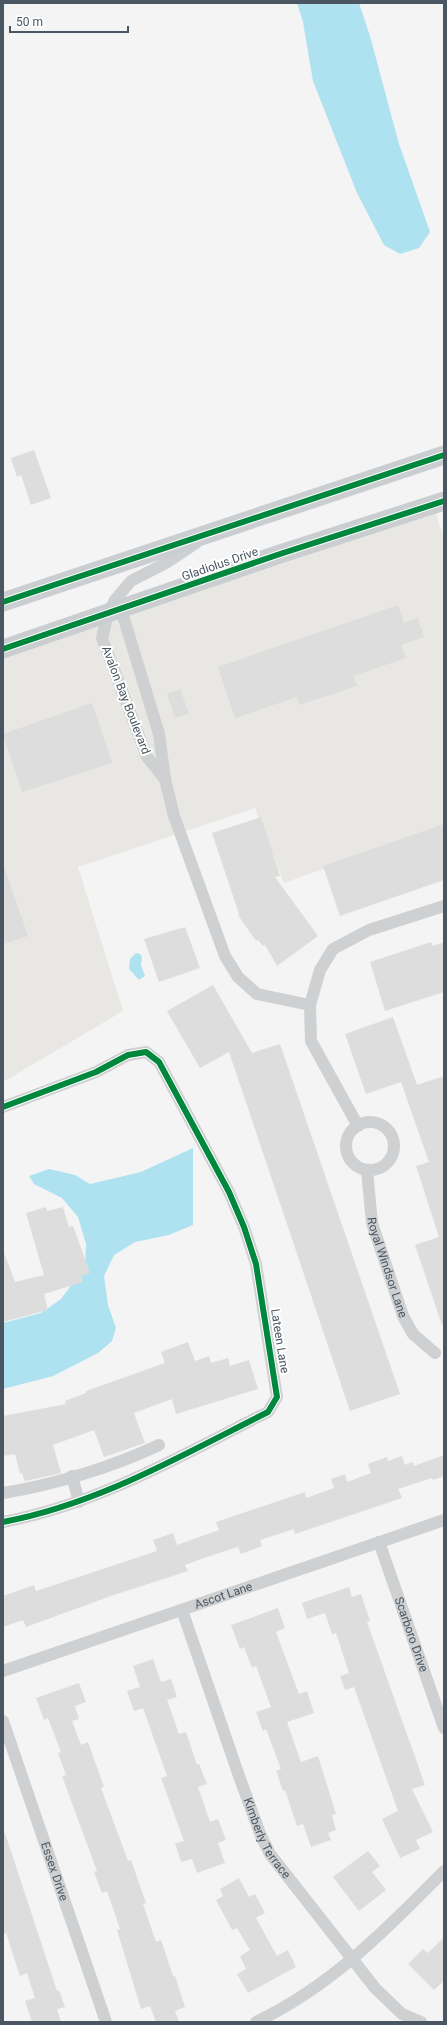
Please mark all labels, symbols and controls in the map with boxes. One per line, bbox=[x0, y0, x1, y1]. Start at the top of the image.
scale bar bbox=[10, 8, 128, 34]
text: 50 m bbox=[16, 15, 43, 29]
street label: Gladiolus Drive bbox=[180, 544, 260, 584]
street label: Avalon Bay Boulevard bbox=[99, 644, 153, 756]
street label: Royal Windsor Lane bbox=[364, 1216, 410, 1320]
street label: Lateen Lane bbox=[268, 1308, 292, 1374]
street label: Ascot Lane bbox=[193, 1579, 254, 1612]
street label: Scarboro Drive bbox=[392, 1595, 431, 1674]
street label: Kimberly Terrace bbox=[241, 1796, 294, 1881]
street label: Essex Drive bbox=[38, 1840, 71, 1903]

